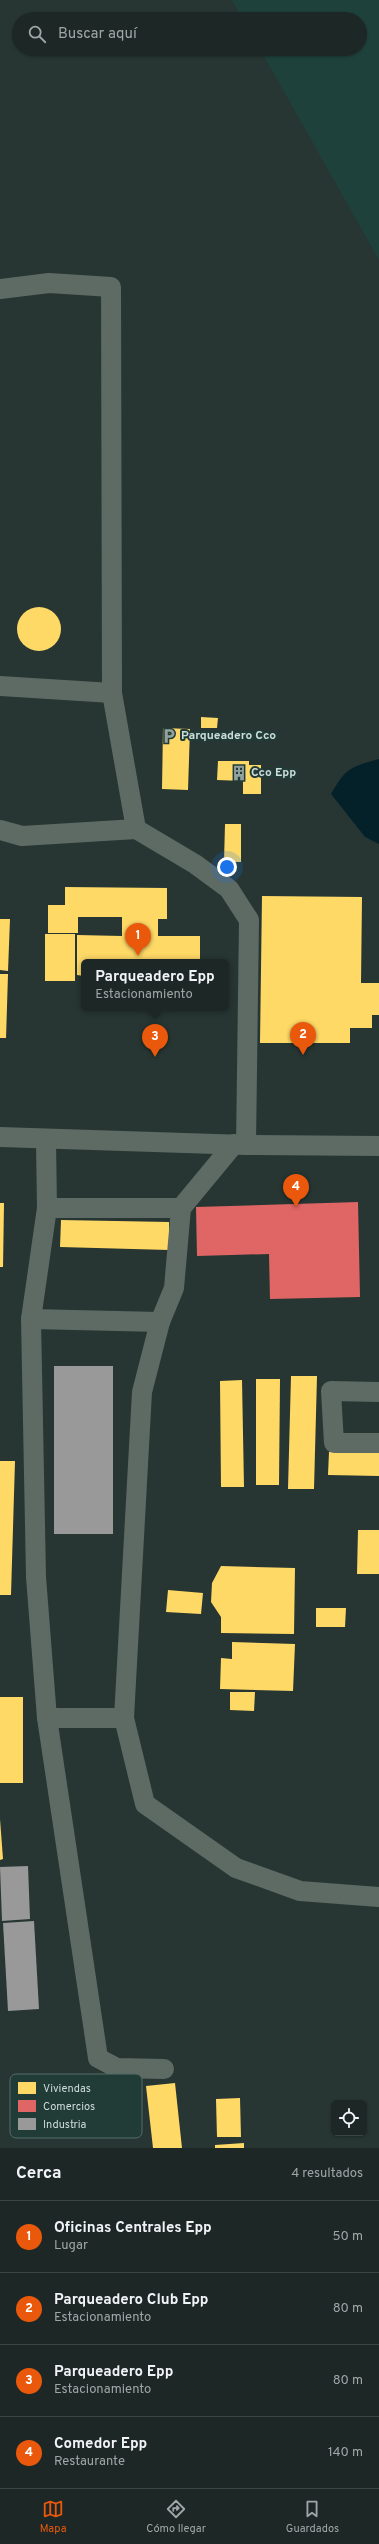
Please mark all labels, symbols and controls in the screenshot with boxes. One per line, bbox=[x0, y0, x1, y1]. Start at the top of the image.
search box bbox=[12, 12, 367, 56]
icon: search bbox=[26, 23, 48, 45]
text: Buscar aquí bbox=[58, 25, 137, 44]
parking icon: Parqueadero Cco bbox=[160, 727, 178, 745]
place label: Parqueadero Cco bbox=[181, 728, 276, 744]
building icon: Cco Epp bbox=[230, 764, 248, 782]
place label: Cco Epp bbox=[251, 765, 296, 781]
your location bbox=[217, 857, 237, 877]
pin: 1 bbox=[125, 923, 151, 956]
popup bbox=[81, 959, 229, 1011]
text: Parqueadero Epp bbox=[95, 968, 215, 987]
text: Estacionamiento bbox=[95, 987, 193, 1003]
pin: 2 bbox=[290, 1022, 316, 1055]
pin: 3 bbox=[142, 1024, 168, 1057]
pin: 4 bbox=[283, 1174, 309, 1207]
legend bbox=[10, 2074, 142, 2138]
text: Viviendas bbox=[43, 2082, 91, 2096]
text: Comercios bbox=[43, 2100, 95, 2114]
map controls bbox=[331, 2100, 367, 2136]
button: locate bbox=[331, 2100, 367, 2136]
text: Industria bbox=[43, 2118, 87, 2132]
text: Cerca bbox=[16, 2163, 62, 2185]
text: 4 resultados bbox=[291, 2166, 363, 2182]
text: Oficinas Centrales Epp bbox=[54, 2219, 212, 2238]
text: 1 bbox=[26, 2229, 32, 2245]
text: 50 m bbox=[333, 2229, 363, 2245]
text: Lugar bbox=[54, 2238, 88, 2254]
text: Parqueadero Club Epp bbox=[54, 2291, 209, 2310]
text: 2 bbox=[25, 2301, 33, 2317]
text: 80 m bbox=[333, 2301, 363, 2317]
text: Estacionamiento bbox=[54, 2310, 151, 2326]
text: Parqueadero Epp bbox=[54, 2363, 173, 2382]
text: 3 bbox=[25, 2373, 33, 2389]
text: 80 m bbox=[333, 2373, 363, 2389]
text: Estacionamiento bbox=[54, 2382, 151, 2398]
text: Comedor Epp bbox=[54, 2435, 147, 2454]
text: 4 bbox=[25, 2445, 33, 2461]
text: 140 m bbox=[328, 2445, 363, 2461]
text: Restaurante bbox=[54, 2454, 125, 2470]
tab: Mapa bbox=[40, 2498, 66, 2536]
tab: Cómo llegar bbox=[146, 2498, 206, 2536]
tab: Guardados bbox=[286, 2498, 339, 2536]

